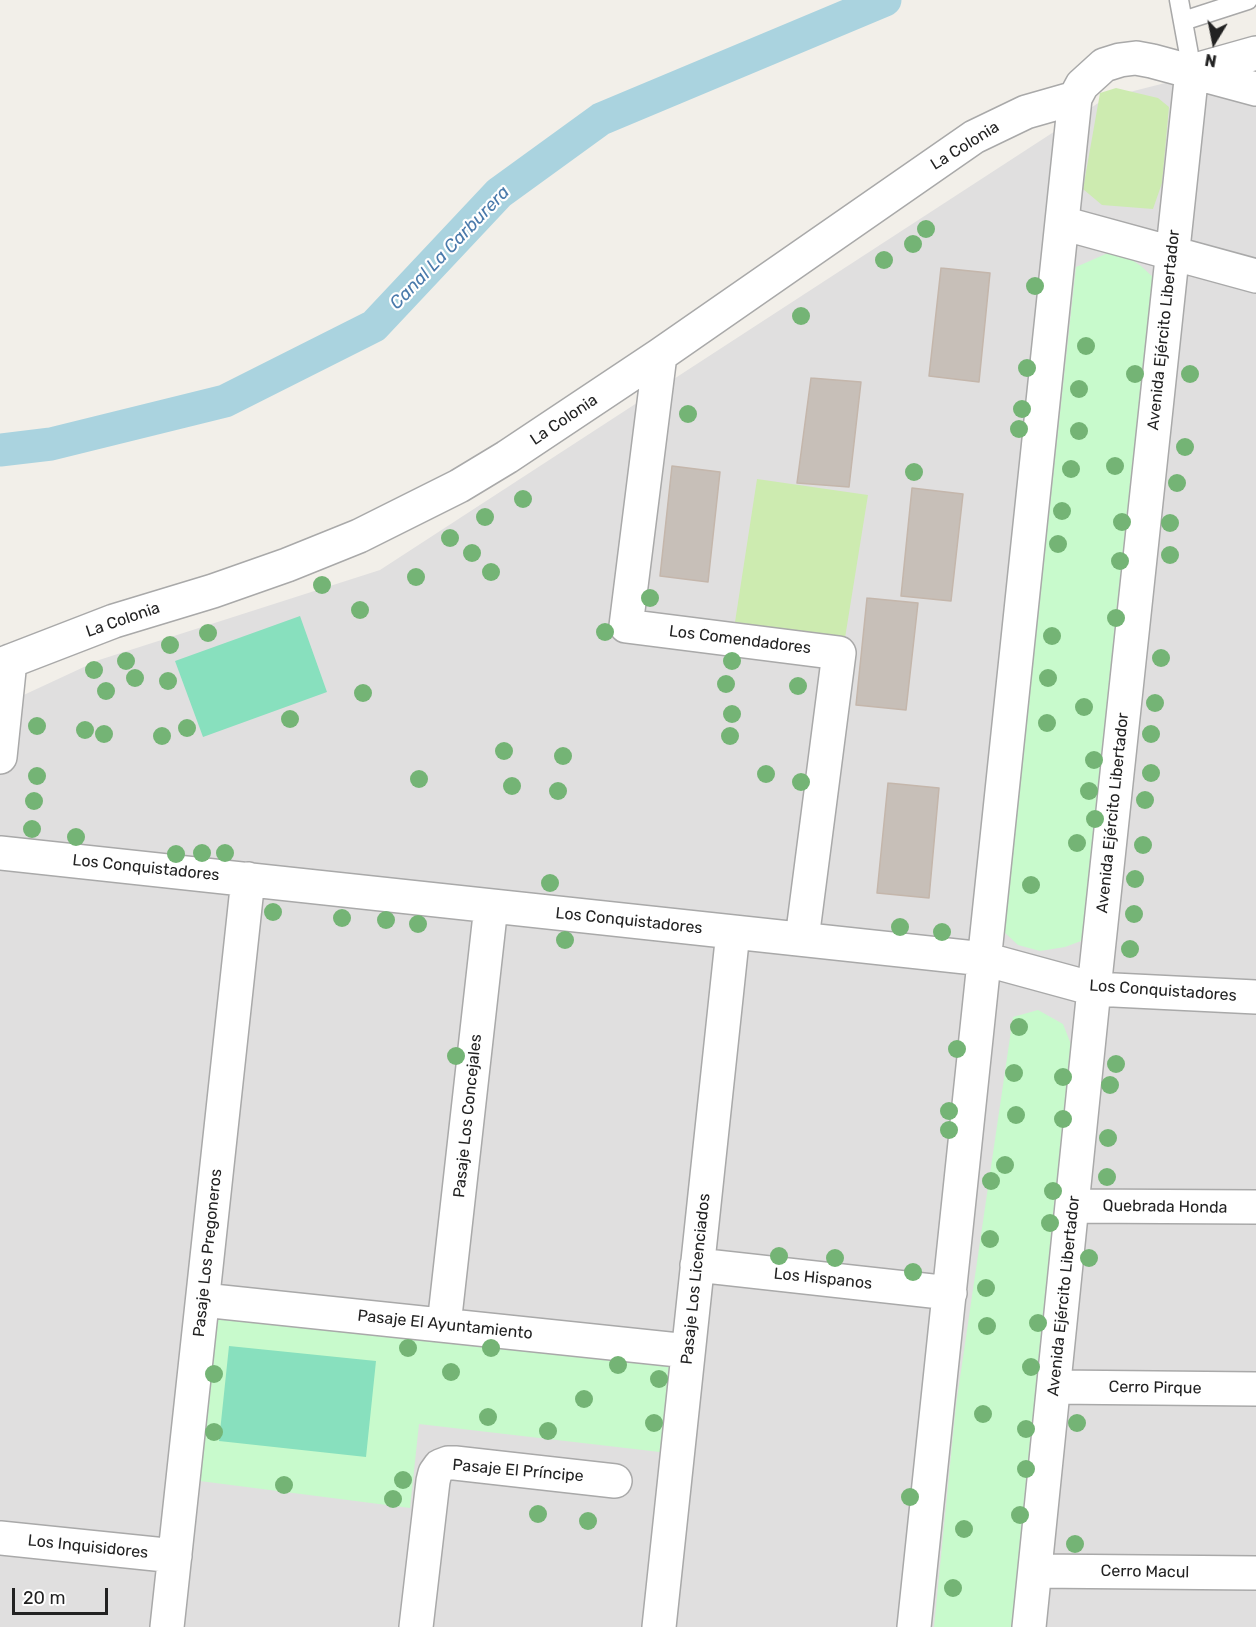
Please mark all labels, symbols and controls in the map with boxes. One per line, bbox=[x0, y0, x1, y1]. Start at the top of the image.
north arrow bbox=[1184, 12, 1244, 72]
text: N bbox=[1203, 50, 1218, 71]
street label: La Colonia bbox=[927, 117, 1003, 175]
water label: Canal La Carburera bbox=[386, 182, 514, 314]
street label: Avenida Ejército Libertador bbox=[1144, 229, 1184, 431]
street label: La Colonia bbox=[527, 390, 601, 450]
street label: La Colonia bbox=[83, 598, 163, 642]
street label: Los Comendadores bbox=[668, 622, 812, 658]
street label: Avenida Ejército Libertador bbox=[1093, 712, 1133, 914]
street label: Los Conquistadores bbox=[72, 851, 220, 885]
street label: Los Conquistadores bbox=[555, 904, 703, 938]
street label: Los Conquistadores bbox=[1089, 976, 1237, 1006]
street label: Pasaje Los Concejales bbox=[450, 1033, 486, 1199]
street label: Pasaje Los Pregoneros bbox=[190, 1168, 226, 1338]
street label: Pasaje Los Licenciados bbox=[677, 1193, 715, 1365]
street label: Avenida Ejército Libertador bbox=[1044, 1195, 1084, 1397]
street label: Quebrada Honda bbox=[1103, 1196, 1227, 1218]
street label: Los Hispanos bbox=[773, 1264, 873, 1294]
street label: Pasaje El Ayuntamiento bbox=[356, 1306, 534, 1344]
street label: Cerro Pirque bbox=[1108, 1378, 1202, 1398]
street label: Pasaje El Príncipe bbox=[452, 1456, 584, 1486]
street label: Los Inquisidores bbox=[27, 1531, 149, 1563]
street label: Cerro Macul bbox=[1101, 1562, 1189, 1582]
scale bar bbox=[15, 1576, 111, 1614]
text: 20 m bbox=[23, 1587, 65, 1609]

